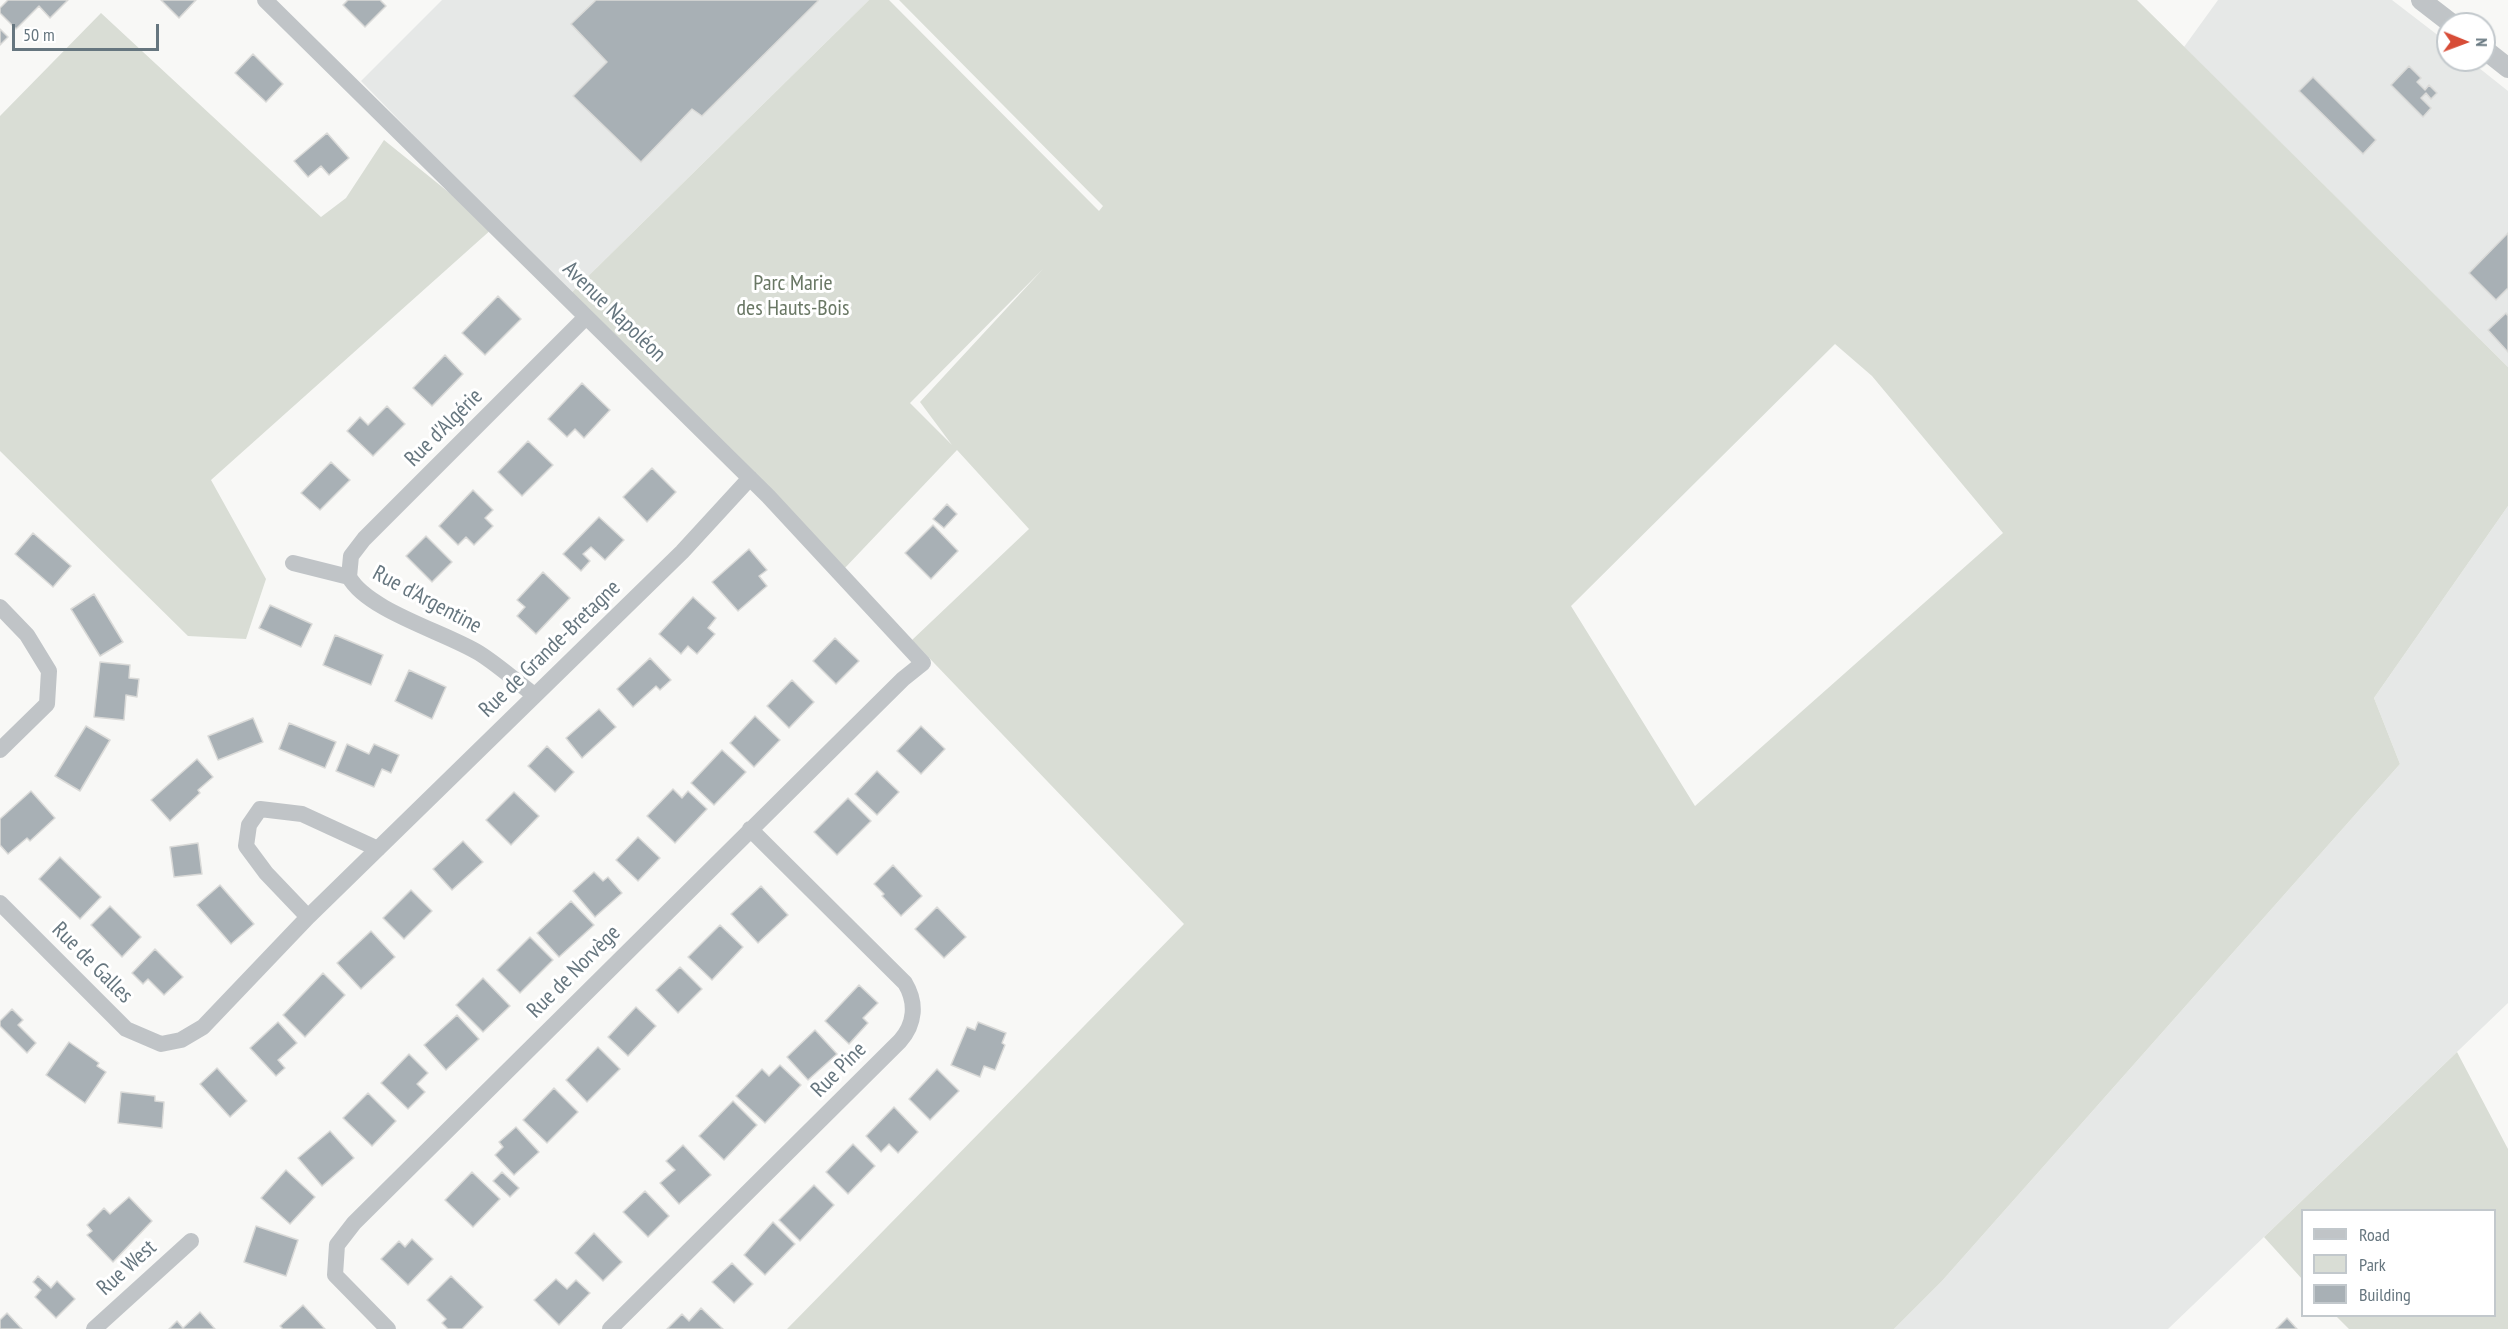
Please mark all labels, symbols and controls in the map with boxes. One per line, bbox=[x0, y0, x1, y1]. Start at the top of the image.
scale bar bbox=[15, 12, 162, 50]
north arrow bbox=[2436, 12, 2496, 72]
text: 50 m bbox=[23, 23, 55, 46]
text: N bbox=[2472, 38, 2492, 47]
street label: Avenue Napoléon bbox=[557, 256, 671, 368]
park label: Parc Marie des Hauts-Bois bbox=[737, 271, 849, 322]
street label: Rue d'Algérie bbox=[400, 384, 488, 472]
street label: Rue d'Argentine bbox=[368, 560, 486, 640]
street label: Rue de Grande-Bretagne bbox=[474, 575, 626, 723]
street label: Rue de Galles bbox=[46, 917, 138, 1009]
street label: Rue de Norvège bbox=[522, 920, 626, 1024]
street label: Rue Pine bbox=[806, 1037, 872, 1103]
legend bbox=[2301, 1209, 2496, 1317]
text: Road bbox=[2359, 1223, 2390, 1246]
street label: Rue West bbox=[92, 1235, 162, 1301]
text: Park bbox=[2359, 1253, 2386, 1276]
text: Building bbox=[2359, 1283, 2411, 1306]

